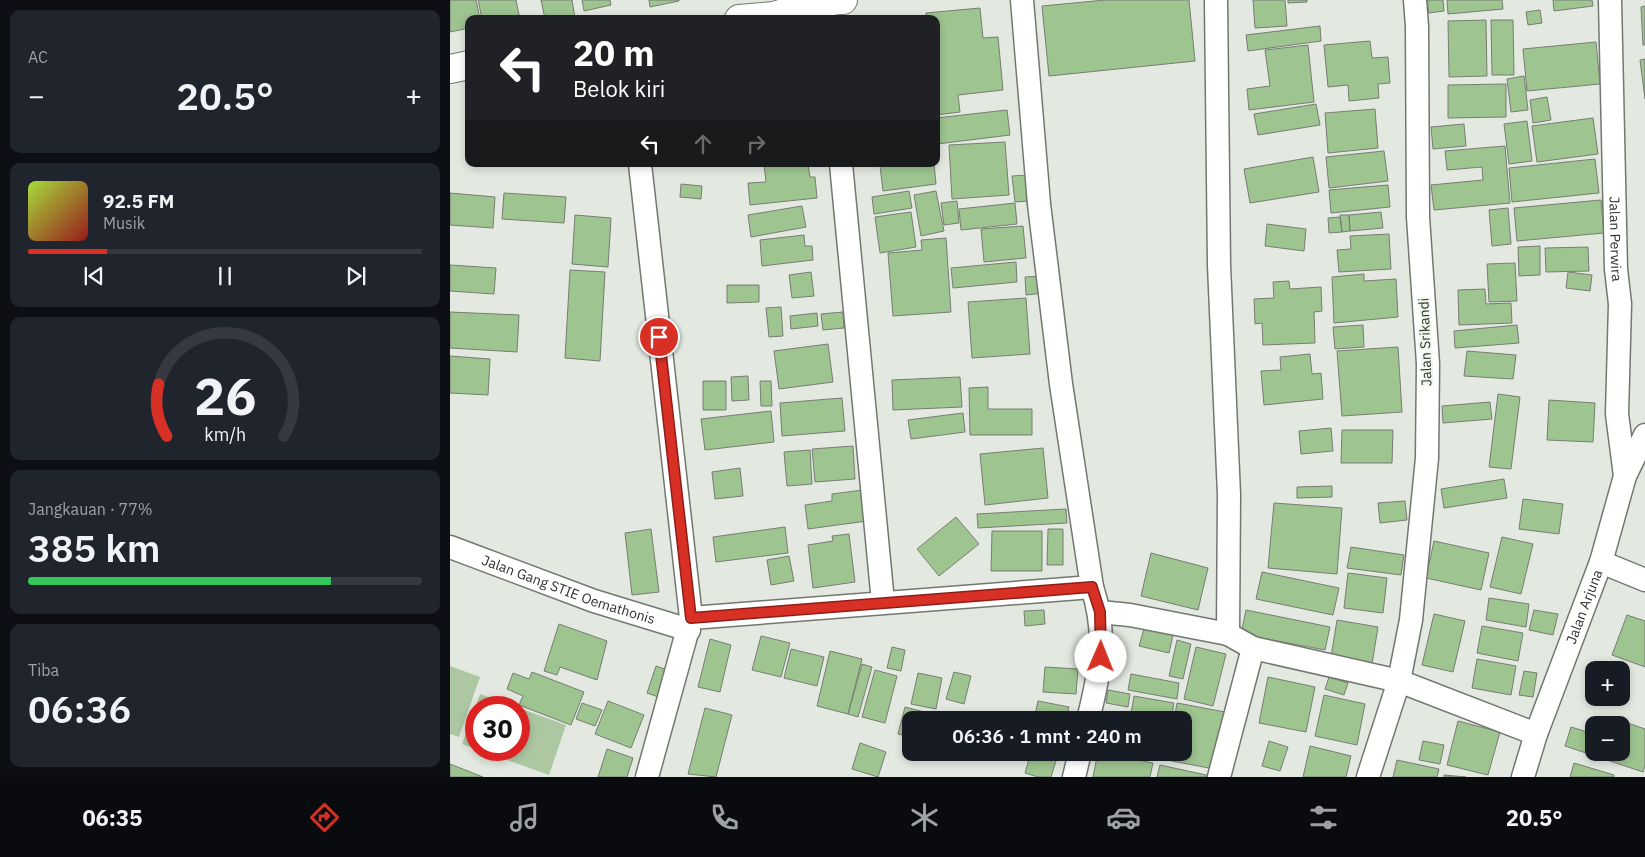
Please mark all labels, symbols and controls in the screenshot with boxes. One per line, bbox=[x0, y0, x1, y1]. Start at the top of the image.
text: 20 m bbox=[573, 30, 655, 76]
icon: left bbox=[490, 35, 555, 100]
text: AC bbox=[28, 47, 48, 67]
text: 20.5° bbox=[176, 71, 274, 120]
text: Belok kiri bbox=[573, 74, 665, 103]
text: − bbox=[28, 77, 45, 114]
text: + bbox=[405, 77, 422, 114]
icon: left bbox=[636, 130, 664, 158]
icon: ahead bbox=[689, 130, 717, 158]
icon: right bbox=[742, 130, 770, 158]
text: 92.5 FM bbox=[103, 189, 174, 213]
street label: Jalan Perwira bbox=[1605, 196, 1626, 283]
text: Musik bbox=[103, 213, 145, 233]
icon: previous bbox=[80, 262, 108, 290]
icon: pause bbox=[211, 262, 239, 290]
icon: next bbox=[342, 262, 370, 290]
street label: Jalan Srikandi bbox=[1414, 298, 1436, 386]
pin bbox=[638, 316, 680, 358]
icon: arrive bbox=[645, 323, 673, 351]
text: 26 bbox=[194, 362, 256, 429]
text: km/h bbox=[204, 423, 246, 446]
text: Jangkauan · 77% bbox=[28, 499, 153, 519]
text: 385 km bbox=[28, 523, 160, 572]
street label: Jalan Gang STIE Oemathonis bbox=[479, 551, 657, 628]
street label: Jalan Arjuna bbox=[1562, 566, 1607, 646]
position arrow bbox=[1074, 630, 1126, 682]
text: Tiba bbox=[28, 660, 59, 680]
map controls bbox=[1585, 661, 1630, 761]
button: + bbox=[1585, 661, 1630, 706]
text: 06:36 bbox=[28, 684, 131, 733]
speed limit sign: 30 bbox=[465, 696, 530, 761]
button: − bbox=[1585, 716, 1630, 761]
text: 06:36 · 1 mnt · 240 m bbox=[952, 724, 1142, 748]
icon: directions bbox=[307, 800, 342, 835]
icon: music bbox=[507, 800, 542, 835]
icon: phone bbox=[707, 800, 742, 835]
icon: climate bbox=[907, 800, 942, 835]
icon: car bbox=[1106, 800, 1141, 835]
icon: filters bbox=[1306, 800, 1341, 835]
text: 06:35 bbox=[82, 803, 142, 832]
text: 20.5° bbox=[1506, 803, 1563, 832]

